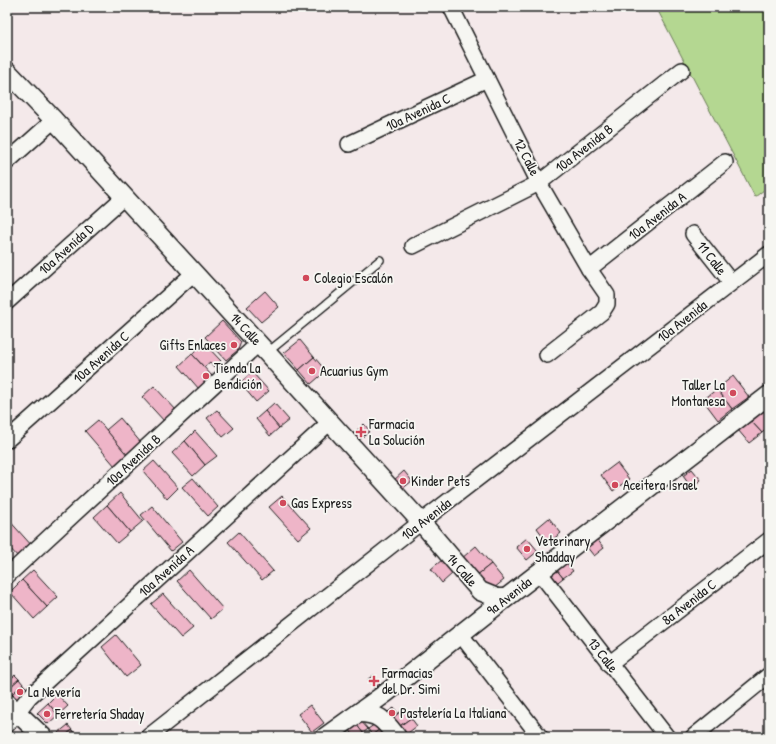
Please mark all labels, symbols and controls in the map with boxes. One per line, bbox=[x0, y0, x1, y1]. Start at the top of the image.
street label: 10a Avenida C bbox=[382, 88, 454, 135]
street label: 10a Avenida B bbox=[551, 119, 617, 176]
street label: 12 Calle bbox=[510, 135, 545, 179]
street label: 10a Avenida A bbox=[624, 187, 690, 244]
street label: 10a Avenida D bbox=[34, 218, 98, 279]
street label: 11 Calle bbox=[693, 237, 732, 279]
place label: Colegio Escalón bbox=[314, 268, 393, 288]
marker: Colegio Escalón bbox=[301, 273, 311, 283]
street label: 10a Avenida bbox=[653, 295, 711, 346]
street label: 14 Calle bbox=[226, 308, 267, 349]
street label: 10a Avenida C bbox=[69, 326, 133, 387]
place label: Gifts Enlaces bbox=[160, 335, 226, 354]
marker: Gifts Enlaces bbox=[229, 340, 239, 350]
place label: Tienda La Bendición bbox=[214, 358, 262, 393]
place label: Acuarius Gym bbox=[320, 361, 388, 381]
marker: Acuarius Gym bbox=[307, 366, 317, 376]
marker: Tienda La Bendición bbox=[201, 371, 211, 381]
place label: Taller La Montanesa bbox=[672, 375, 726, 410]
marker: Taller La Montanesa bbox=[728, 388, 738, 398]
place label: Farmacia La Solución bbox=[368, 414, 425, 449]
marker: Farmacia La Solución bbox=[356, 427, 366, 437]
street label: 10a Avenida B bbox=[101, 429, 164, 490]
place label: Kinder Pets bbox=[411, 471, 470, 490]
place label: Aceitera Israel bbox=[623, 475, 698, 494]
marker: Kinder Pets bbox=[398, 476, 408, 486]
marker: Aceitera Israel bbox=[610, 480, 620, 490]
place label: Gas Express bbox=[291, 493, 352, 513]
street label: 10a Avenida bbox=[397, 493, 455, 544]
marker: Gas Express bbox=[278, 498, 288, 508]
place label: Veterinary Shadday bbox=[535, 531, 591, 567]
street label: 10a Avenida A bbox=[134, 541, 198, 601]
marker: Veterinary Shadday bbox=[522, 544, 532, 554]
street label: 14 Calle bbox=[443, 549, 482, 591]
street label: 9a Avenida bbox=[482, 572, 536, 619]
street label: 8a Avenida C bbox=[658, 574, 720, 629]
street label: 13 Calle bbox=[584, 633, 623, 676]
place label: Farmacias del Dr. Simi bbox=[381, 663, 440, 698]
marker: Farmacias del Dr. Simi bbox=[369, 676, 379, 686]
place label: La Nevería bbox=[28, 682, 81, 701]
marker: La Nevería bbox=[15, 687, 25, 697]
place label: Pastelería La Italiana bbox=[400, 703, 507, 722]
place label: Ferretería Shaday bbox=[54, 704, 145, 724]
marker: Pastelería La Italiana bbox=[387, 708, 397, 718]
marker: Ferretería Shaday bbox=[42, 709, 52, 719]

